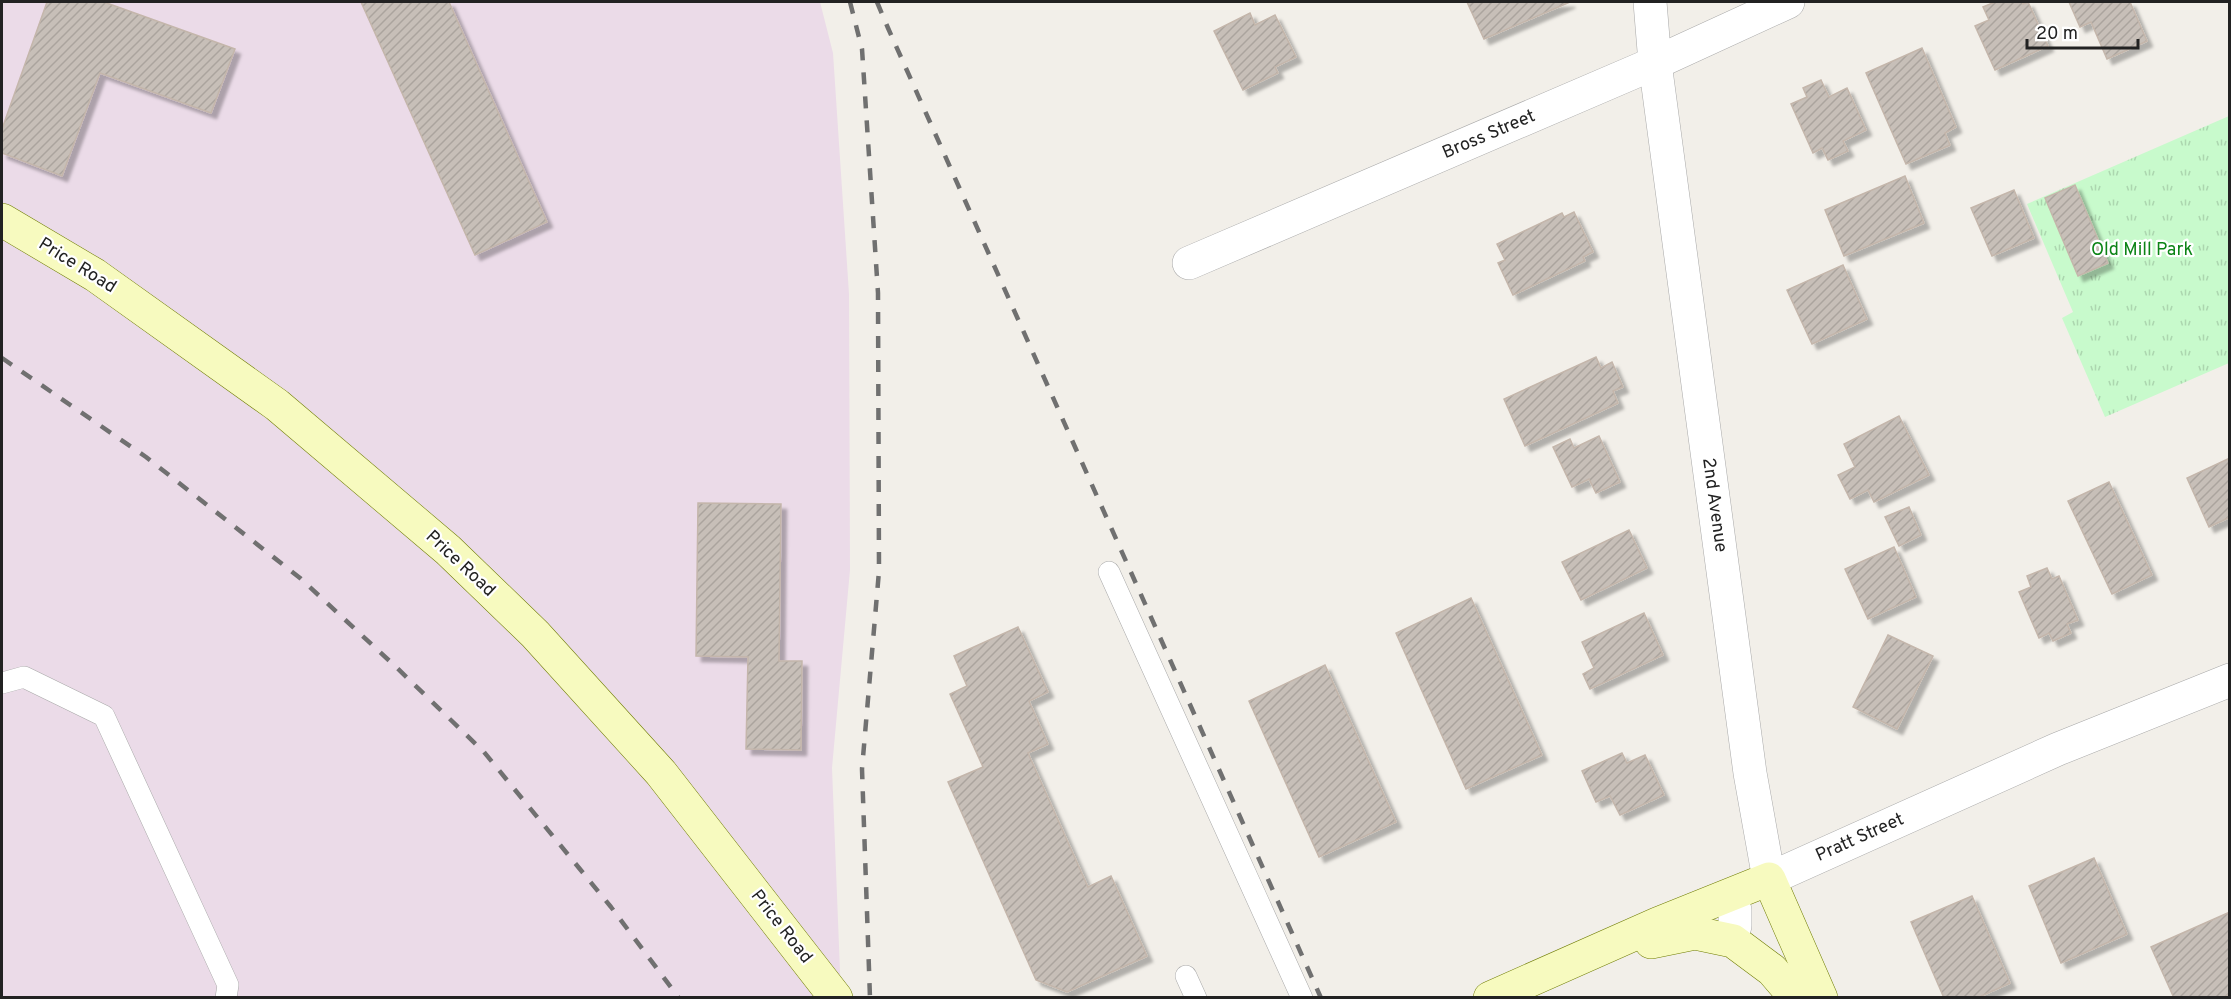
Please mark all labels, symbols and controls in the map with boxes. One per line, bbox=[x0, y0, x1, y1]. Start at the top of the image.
scale bar bbox=[2027, 12, 2138, 50]
text: 20 m bbox=[2036, 23, 2078, 46]
street label: Bross Street bbox=[1439, 105, 1539, 165]
street label: Price Road bbox=[34, 233, 120, 299]
park label: Old Mill Park bbox=[2091, 239, 2193, 262]
street label: 2nd Avenue bbox=[1696, 456, 1732, 554]
street label: Price Road bbox=[420, 526, 500, 602]
street label: Pratt Street bbox=[1812, 808, 1908, 868]
street label: Price Road bbox=[745, 885, 817, 969]

